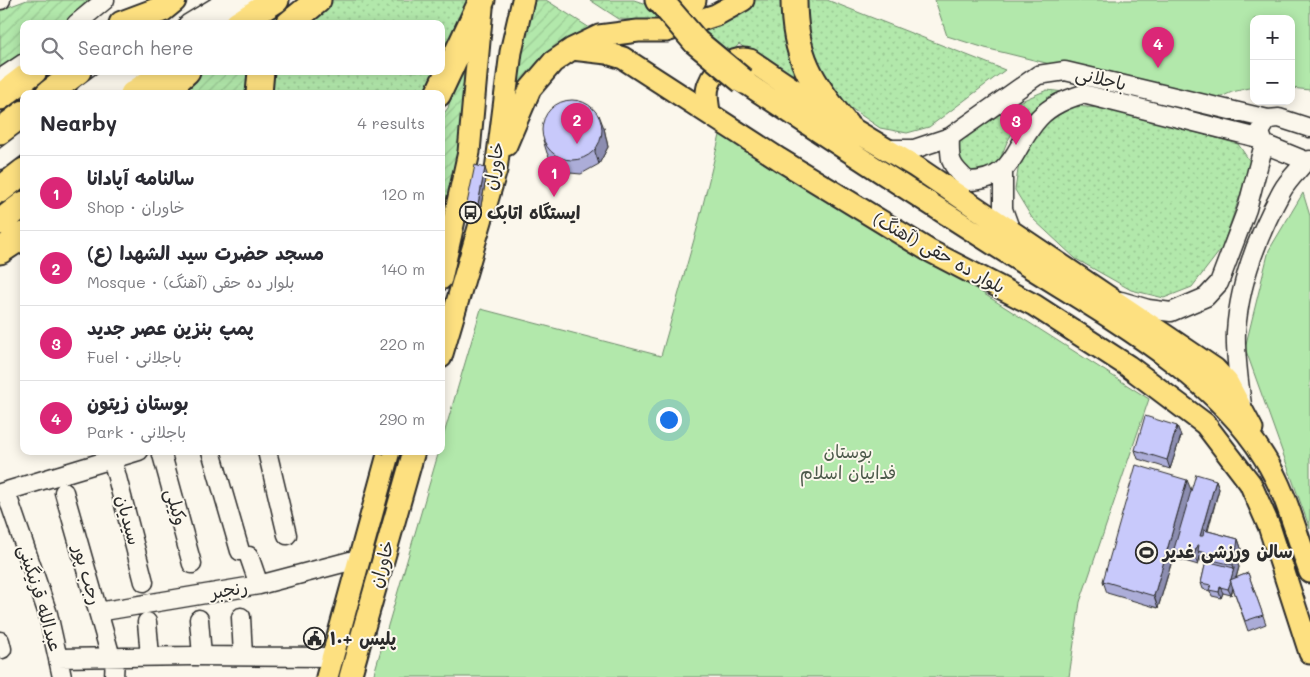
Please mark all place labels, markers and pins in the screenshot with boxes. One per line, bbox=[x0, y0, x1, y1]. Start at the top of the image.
pin: 4 bbox=[1142, 27, 1174, 68]
pin: 2 bbox=[561, 103, 593, 144]
pin: 3 bbox=[1000, 104, 1032, 145]
pin: 1 bbox=[538, 156, 570, 197]
place label: ایستگاه اتابک bbox=[487, 200, 580, 224]
bus stop icon: ایستگاه اتابک bbox=[459, 201, 483, 225]
place label: سالن ورزشی غدیر bbox=[1161, 539, 1293, 564]
sports icon: سالن ورزشی غدیر bbox=[1135, 540, 1159, 564]
place label: پلیس +۱۰ bbox=[330, 626, 397, 651]
public building icon: پلیس +۱۰ bbox=[302, 627, 326, 651]

